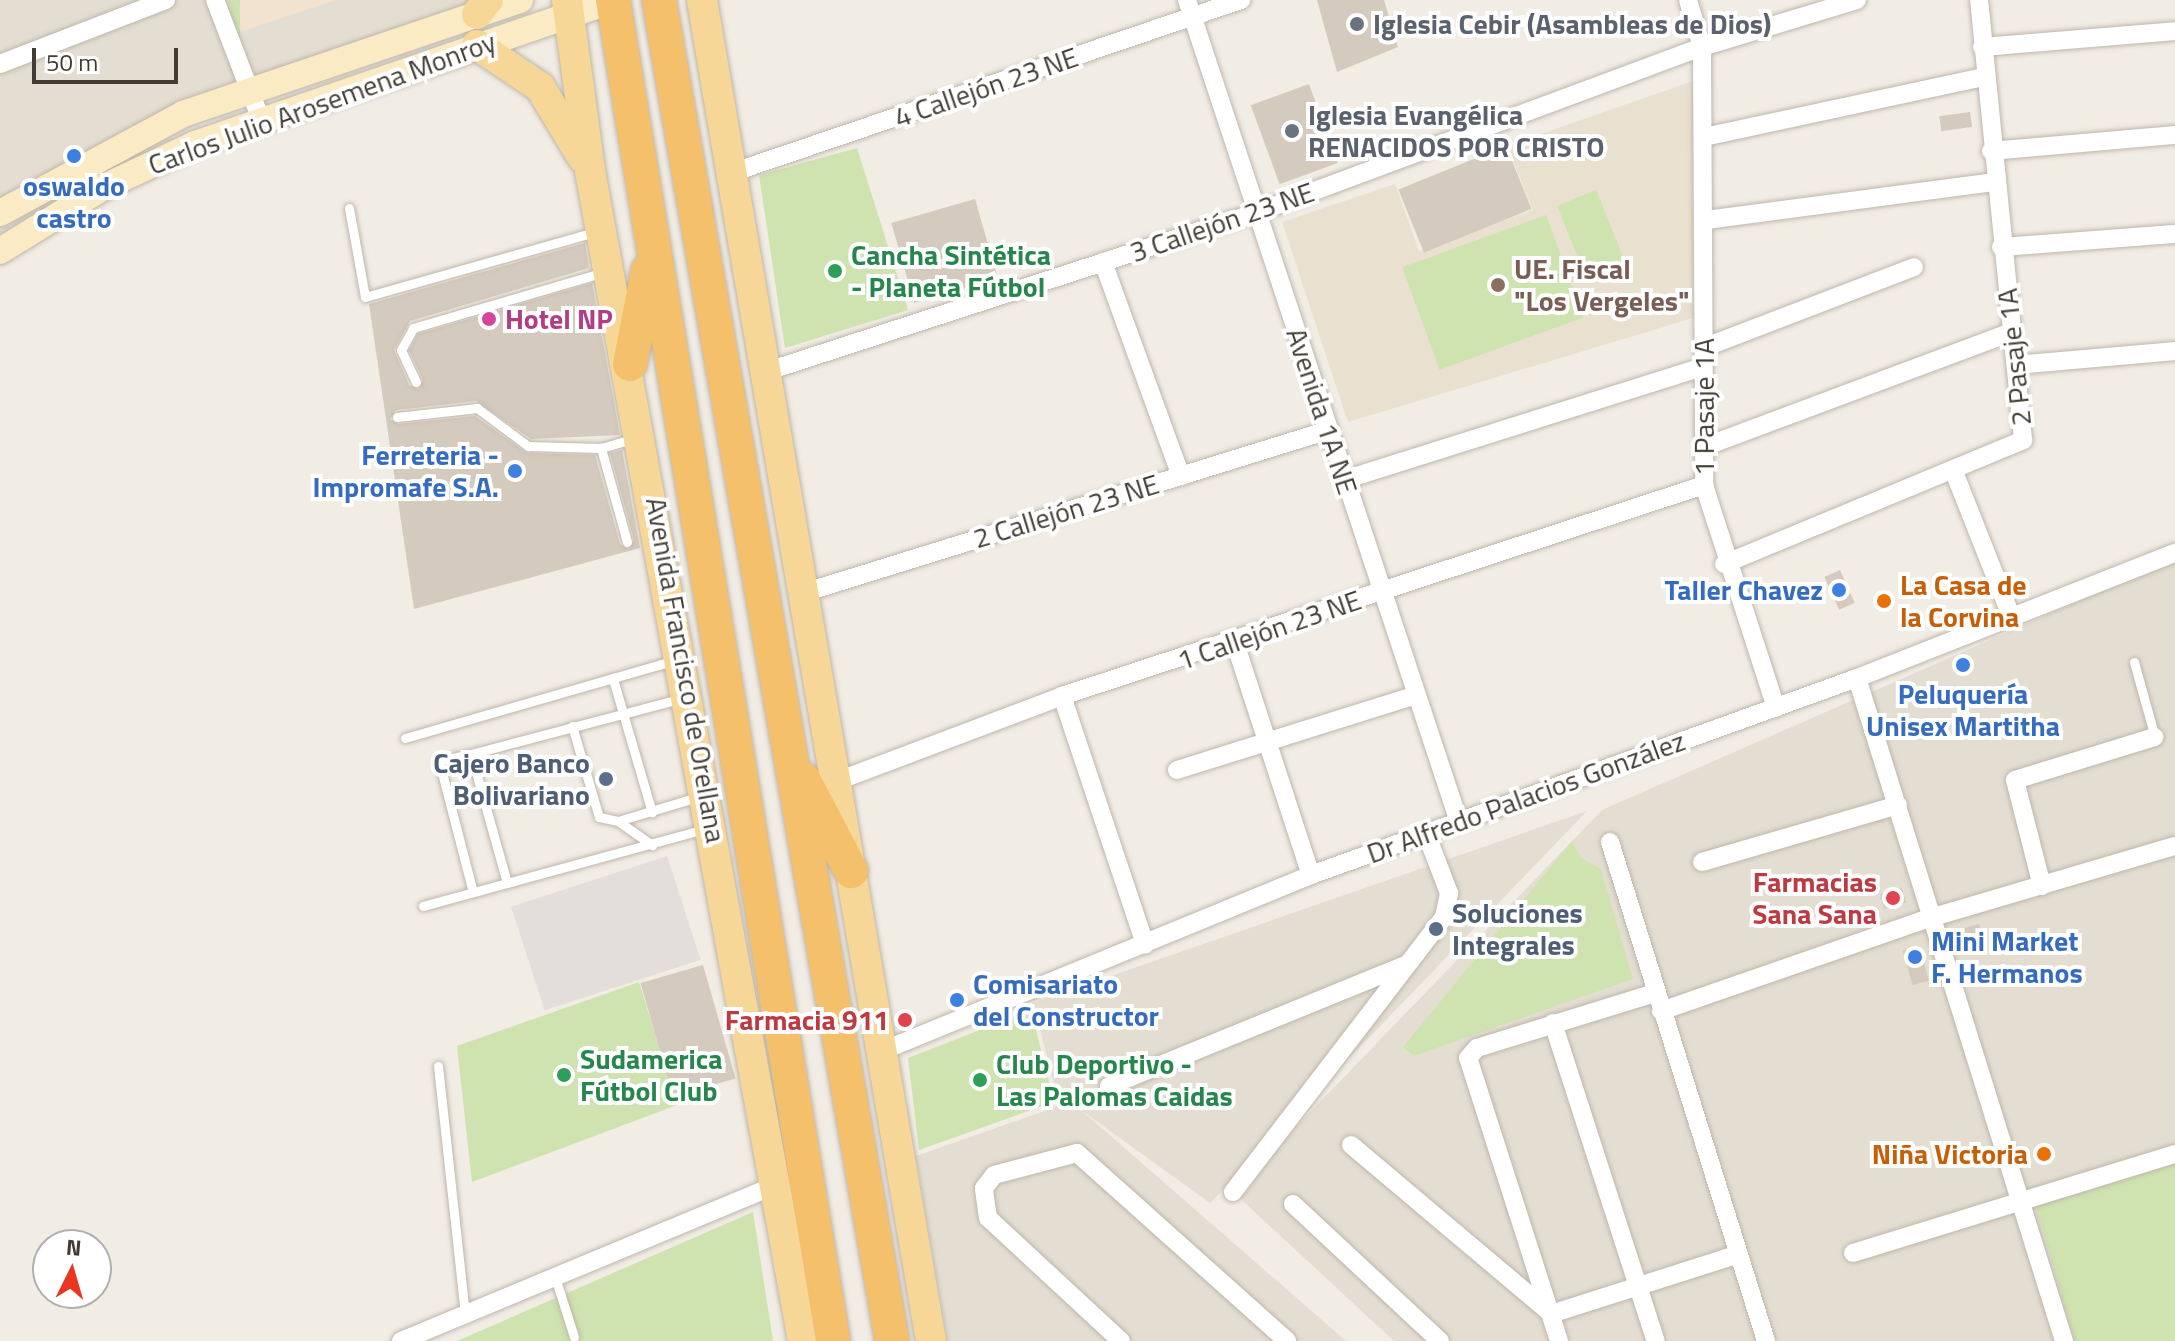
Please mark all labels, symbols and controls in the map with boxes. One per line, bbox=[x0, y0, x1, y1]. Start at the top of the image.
place label: Iglesia Cebir (Asambleas de Dios) bbox=[1373, 7, 1771, 41]
marker: Iglesia Cebir (Asambleas de Dios) bbox=[1348, 15, 1366, 33]
street label: Carlos Julio Arosemena Monroy bbox=[144, 24, 500, 182]
scale bar bbox=[36, 32, 182, 82]
street label: 4 Callejón 23 NE bbox=[890, 40, 1082, 134]
text: 50 m bbox=[46, 44, 98, 80]
place label: Iglesia Evangélica RENACIDOS POR CRISTO bbox=[1308, 98, 1604, 164]
marker: Iglesia Evangélica RENACIDOS POR CRISTO bbox=[1283, 122, 1301, 140]
marker: oswaldo castro bbox=[65, 147, 83, 165]
place label: oswaldo castro bbox=[23, 169, 125, 235]
street label: 3 Callejón 23 NE bbox=[1126, 175, 1318, 269]
place label: Cancha Sintética - Planeta Fútbol bbox=[851, 238, 1051, 304]
place label: UE. Fiscal "Los Vergeles" bbox=[1514, 252, 1690, 318]
marker: Cancha Sintética - Planeta Fútbol bbox=[826, 262, 844, 280]
marker: UE. Fiscal "Los Vergeles" bbox=[1489, 276, 1507, 294]
street label: 2 Pasaje 1A bbox=[1990, 287, 2038, 427]
place label: Hotel NP bbox=[505, 302, 613, 336]
marker: Hotel NP bbox=[480, 310, 498, 328]
street label: Avenida 1A NE bbox=[1279, 324, 1365, 498]
street label: 1 Pasaje 1A bbox=[1687, 338, 1721, 476]
place label: Ferreteria - Impromafe S.A. bbox=[312, 438, 499, 504]
marker: Ferreteria - Impromafe S.A. bbox=[506, 462, 524, 480]
street label: 2 Callejón 23 NE bbox=[969, 467, 1163, 555]
street label: Avenida Francisco de Orellana bbox=[639, 495, 733, 845]
place label: La Casa de la Corvina bbox=[1900, 568, 2027, 634]
place label: Taller Chavez bbox=[1664, 573, 1823, 607]
marker: Taller Chavez bbox=[1830, 581, 1848, 599]
street label: 1 Callejón 23 NE bbox=[1173, 583, 1365, 677]
marker: La Casa de la Corvina bbox=[1875, 592, 1893, 610]
marker: Peluquería Unisex Martitha bbox=[1954, 656, 1972, 674]
place label: Peluquería Unisex Martitha bbox=[1866, 677, 2060, 743]
street label: Dr Alfredo Palacios González bbox=[1362, 724, 1690, 870]
place label: Cajero Banco Bolivariano bbox=[433, 746, 590, 812]
marker: Cajero Banco Bolivariano bbox=[597, 770, 615, 788]
place label: Farmacias Sana Sana bbox=[1752, 865, 1877, 931]
marker: Farmacias Sana Sana bbox=[1884, 889, 1902, 907]
place label: Soluciones Integrales bbox=[1452, 896, 1583, 962]
marker: Soluciones Integrales bbox=[1427, 920, 1445, 938]
place label: Mini Market F. Hermanos bbox=[1931, 924, 2083, 990]
marker: Mini Market F. Hermanos bbox=[1906, 948, 1924, 966]
place label: Comisariato del Constructor bbox=[973, 967, 1159, 1033]
marker: Comisariato del Constructor bbox=[948, 991, 966, 1009]
place label: Farmacia 911 bbox=[725, 1003, 889, 1037]
marker: Farmacia 911 bbox=[896, 1011, 914, 1029]
place label: Sudamerica Fútbol Club bbox=[580, 1042, 723, 1108]
place label: Club Deportivo - Las Palomas Caidas bbox=[996, 1047, 1233, 1113]
marker: Sudamerica Fútbol Club bbox=[555, 1066, 573, 1084]
marker: Club Deportivo - Las Palomas Caidas bbox=[971, 1071, 989, 1089]
place label: Niña Victoria bbox=[1872, 1137, 2028, 1171]
marker: Niña Victoria bbox=[2035, 1145, 2053, 1163]
north arrow bbox=[32, 1229, 112, 1309]
text: N bbox=[65, 1229, 83, 1265]

